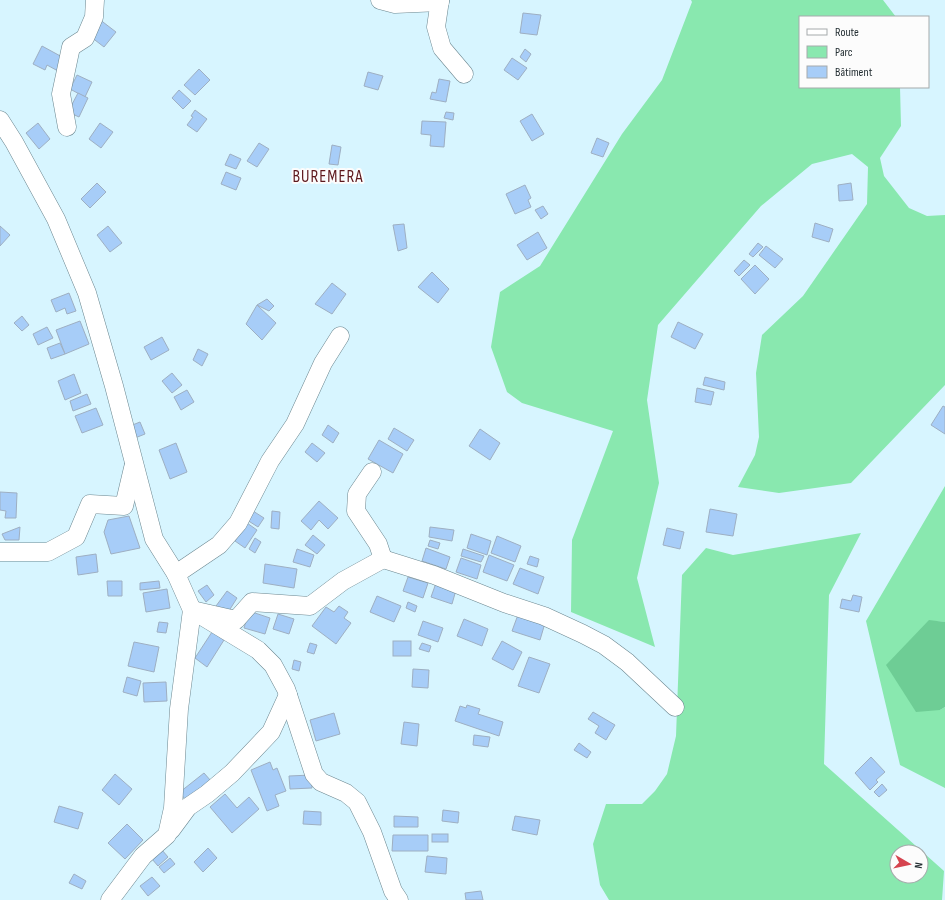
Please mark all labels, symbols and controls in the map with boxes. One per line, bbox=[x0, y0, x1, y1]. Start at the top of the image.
legend bbox=[799, 16, 929, 88]
text: Route bbox=[835, 25, 859, 40]
text: Parc bbox=[835, 45, 853, 60]
text: Bâtiment bbox=[835, 65, 873, 80]
district label: BUREMERA bbox=[293, 167, 363, 187]
north arrow bbox=[889, 844, 929, 884]
text: N bbox=[911, 862, 925, 870]

